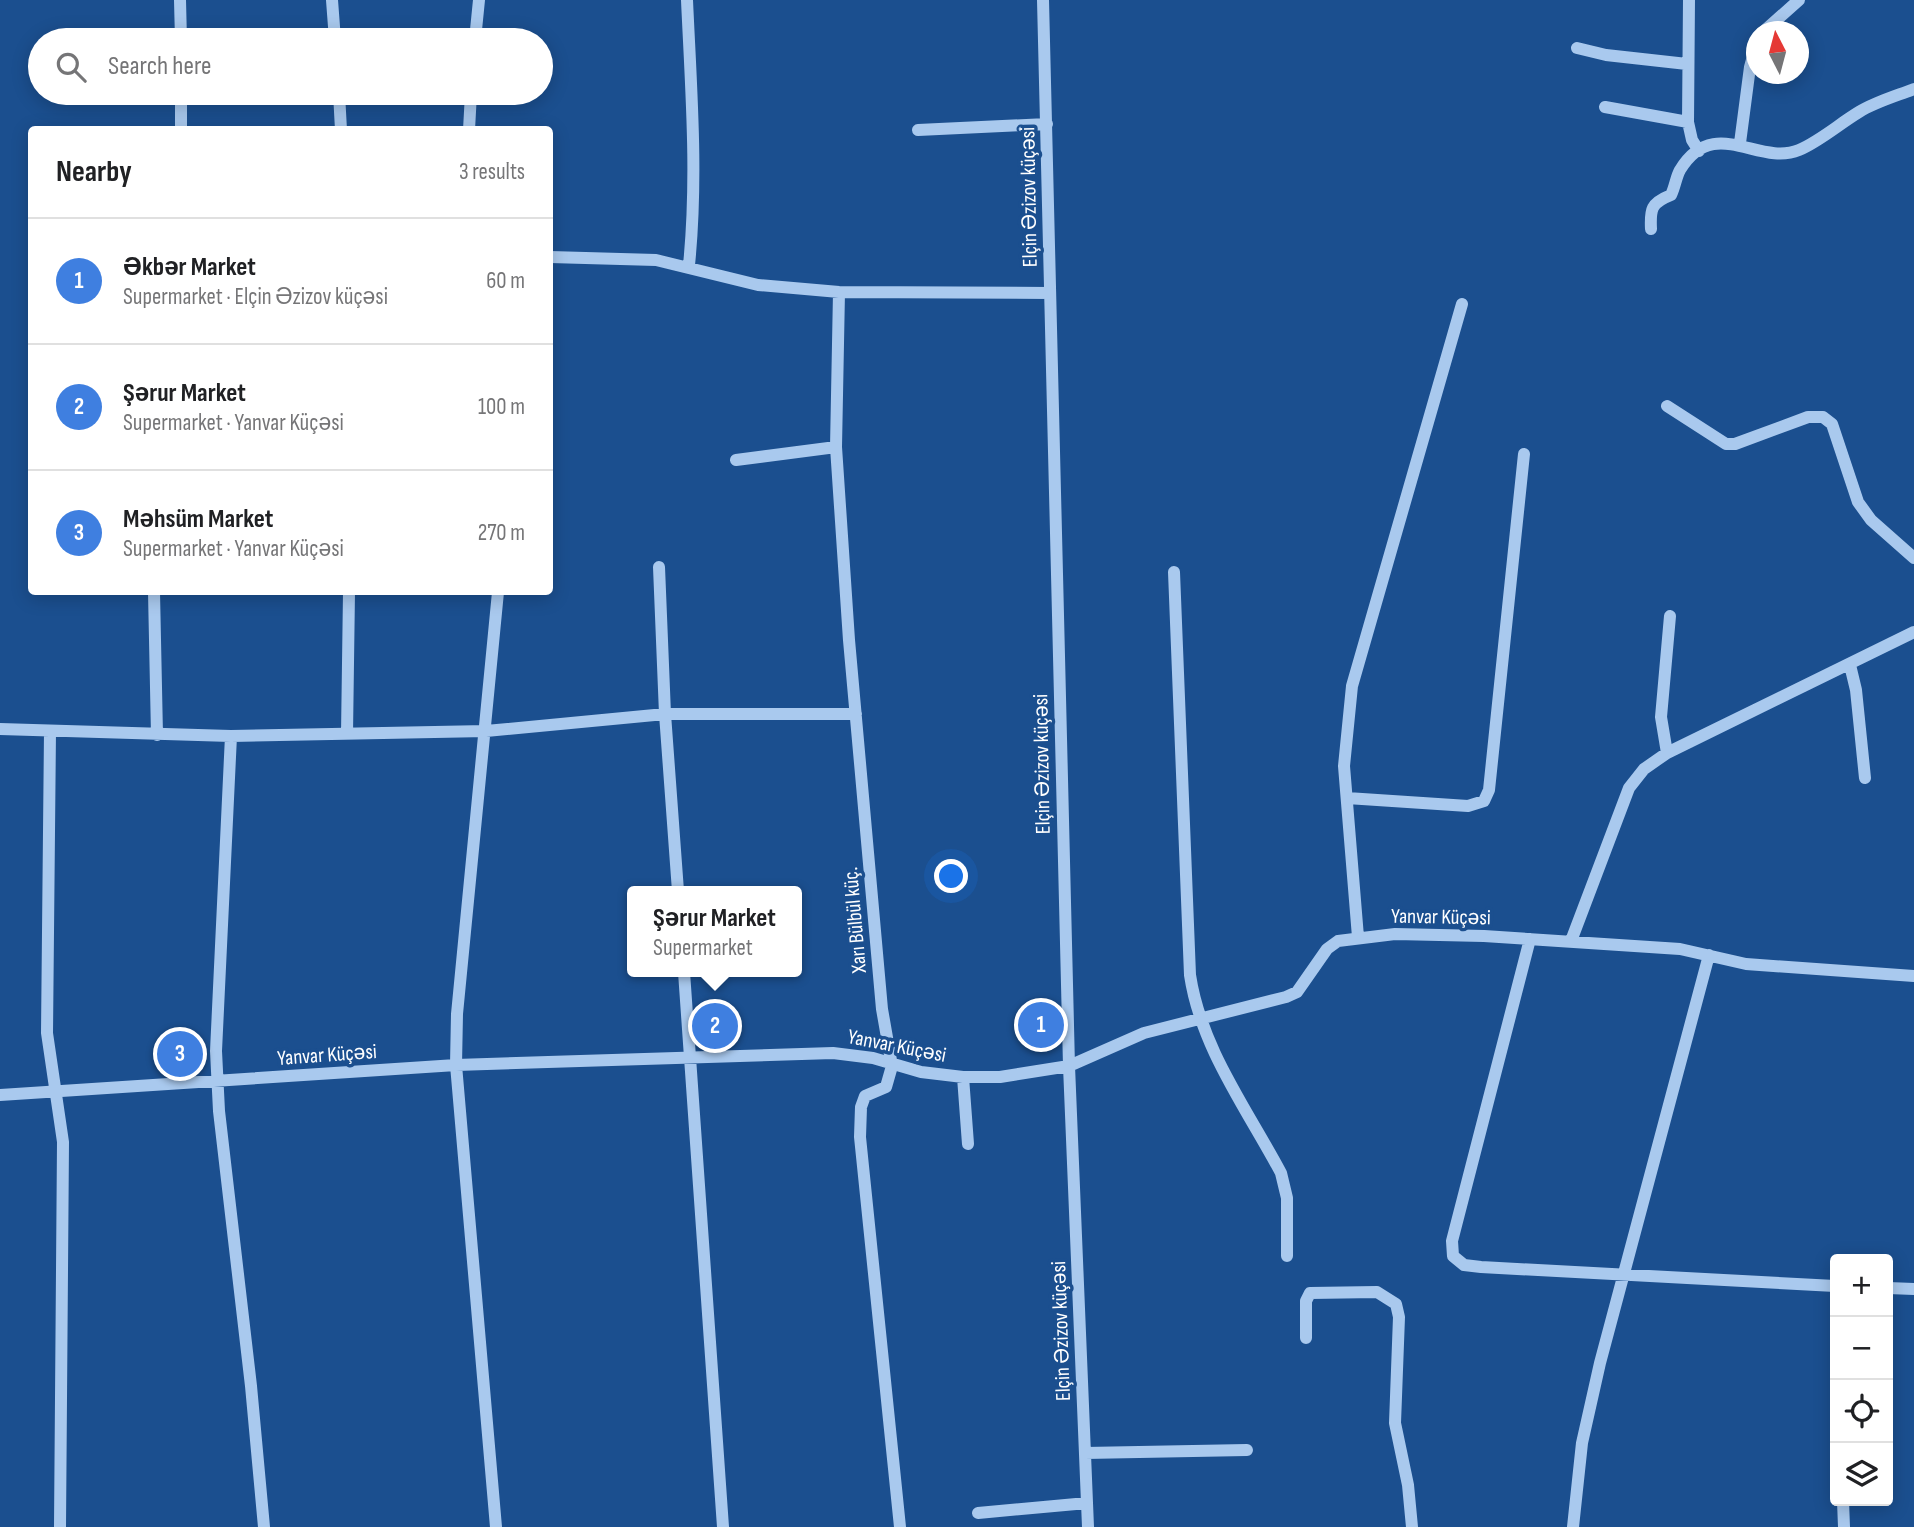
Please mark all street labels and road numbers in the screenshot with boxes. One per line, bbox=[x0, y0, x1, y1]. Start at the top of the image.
street label: Elçin Əzizov küçəsi bbox=[1015, 127, 1043, 267]
street label: Elçin Əzizov küçəsi bbox=[1028, 694, 1056, 834]
street label: Xarı Bülbül küç. bbox=[838, 866, 872, 975]
street label: Yanvar Küçəsi bbox=[1391, 904, 1491, 930]
street label: Yanvar Küçəsi bbox=[846, 1024, 948, 1068]
street label: Yanvar Küçəsi bbox=[276, 1039, 378, 1071]
street label: Elçin Əzizov küçəsi bbox=[1046, 1261, 1076, 1401]

